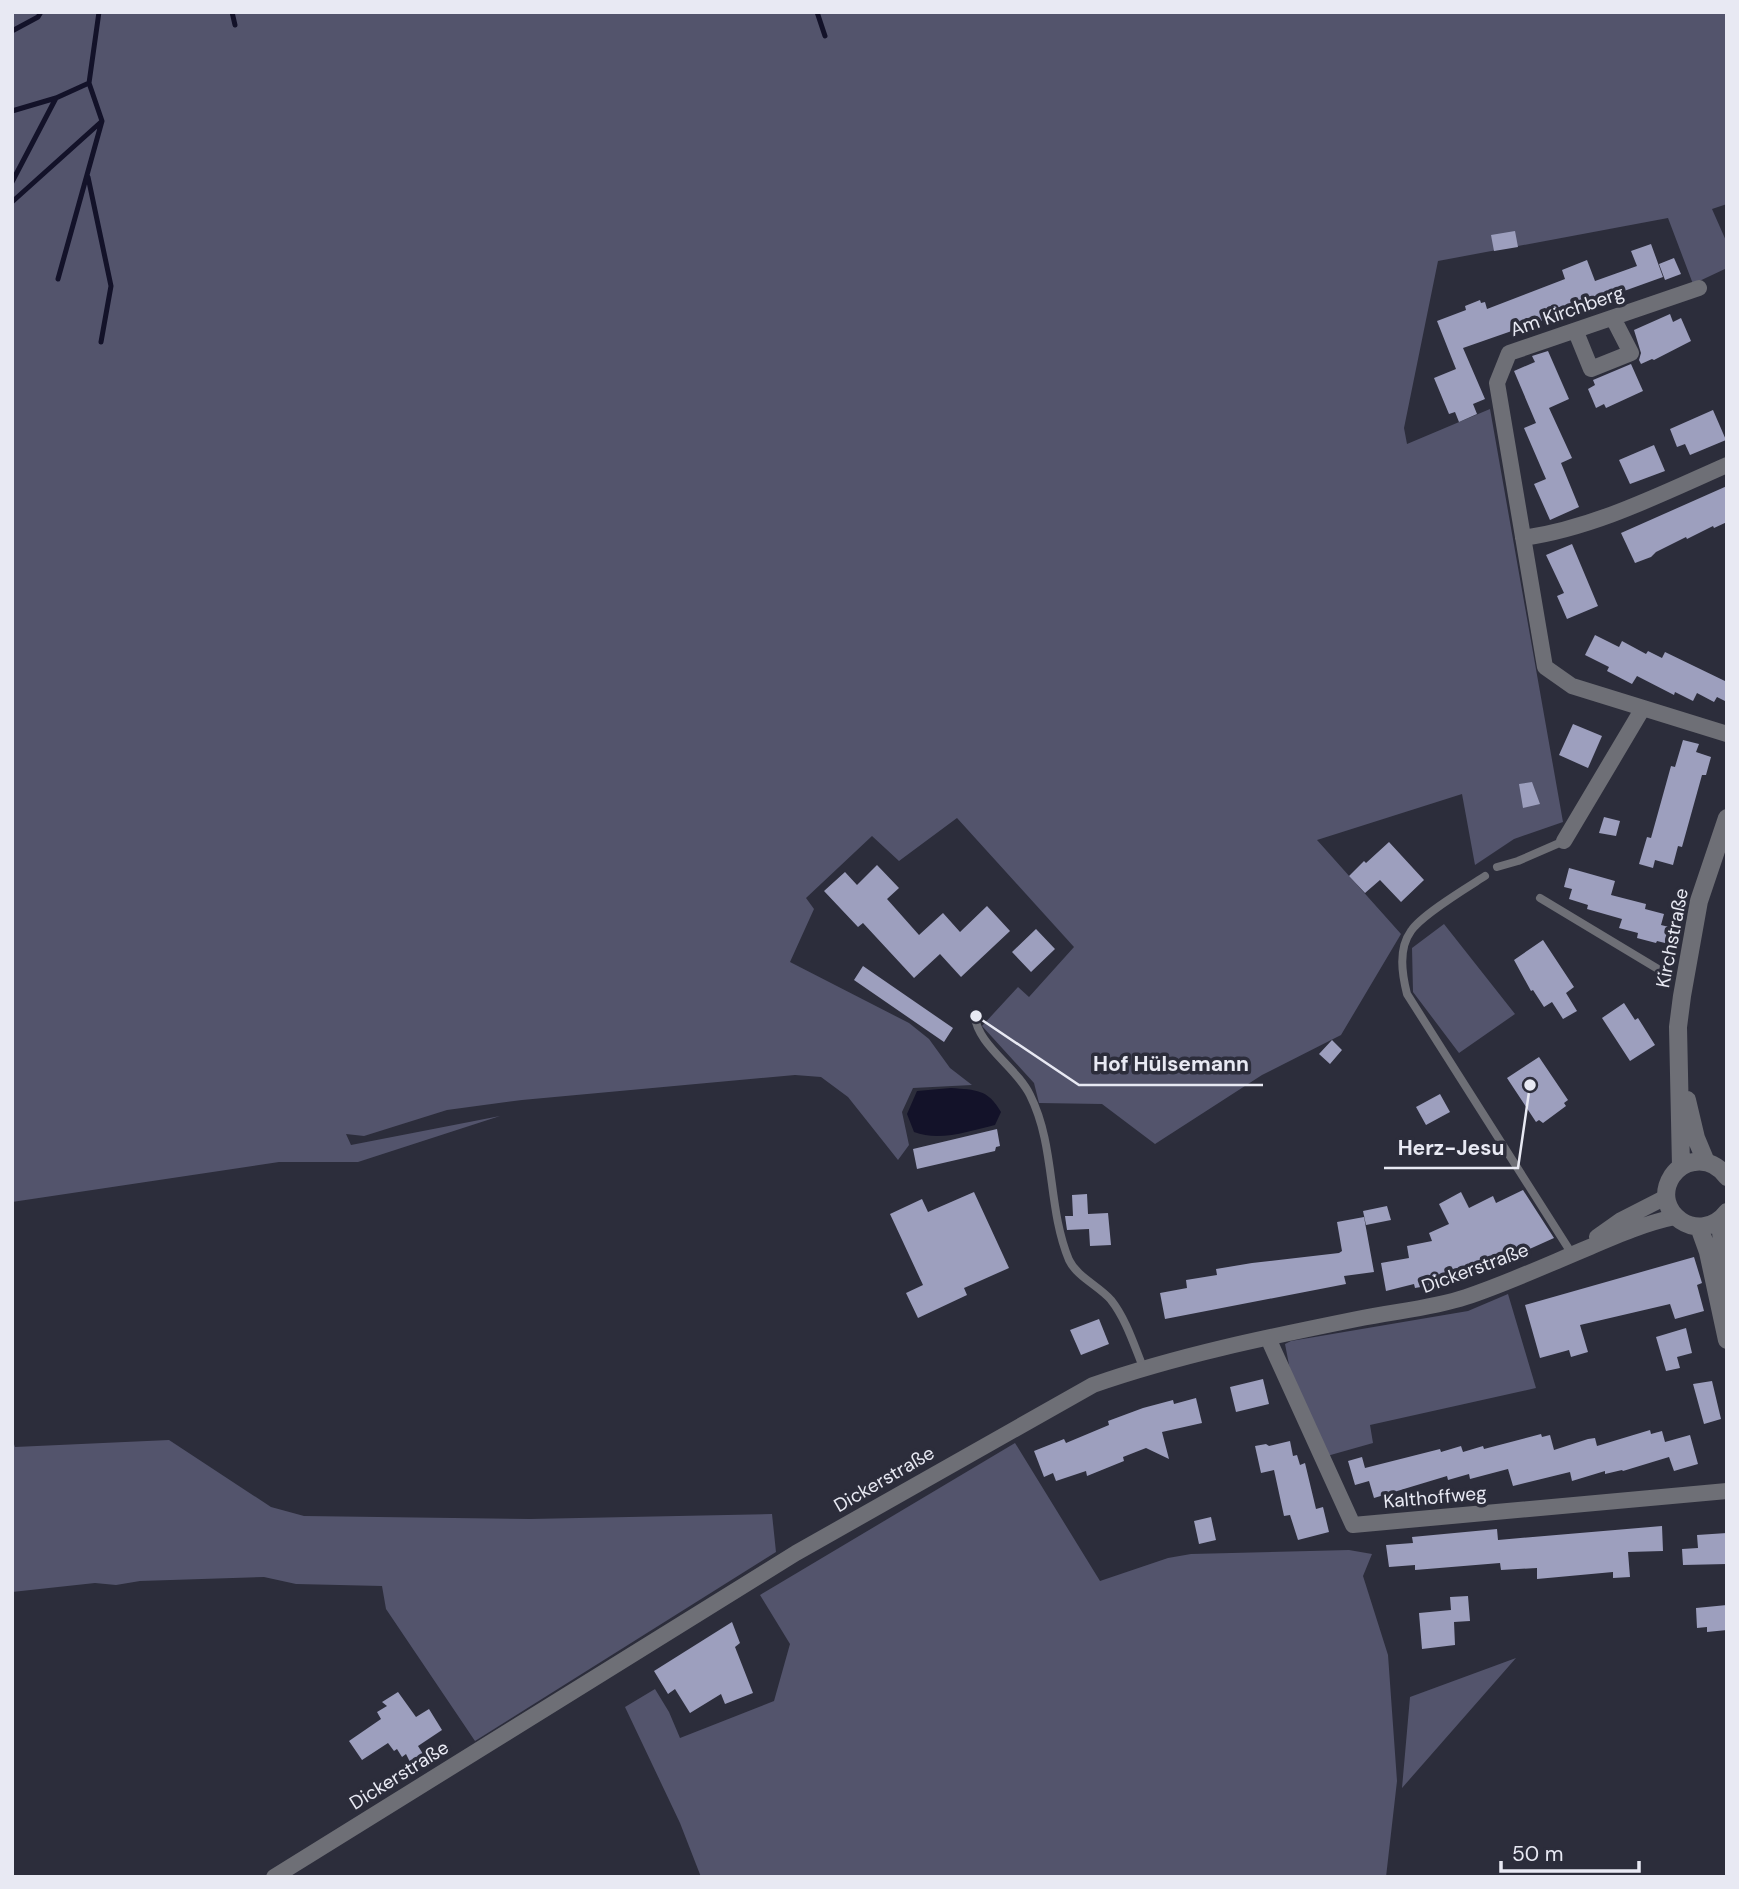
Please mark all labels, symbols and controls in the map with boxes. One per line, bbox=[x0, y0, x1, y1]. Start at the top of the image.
street label: Am Kirchberg bbox=[1507, 280, 1628, 342]
street label: Kirchstraße bbox=[1650, 886, 1694, 990]
callout: Hof Hülsemann bbox=[1079, 1043, 1263, 1085]
text: Hof Hülsemann bbox=[1093, 1050, 1249, 1078]
callout: Herz-Jesu bbox=[1384, 1126, 1518, 1168]
text: Herz-Jesu bbox=[1398, 1134, 1504, 1162]
street label: Dickerstraße bbox=[1418, 1237, 1532, 1299]
street label: Dickerstraße bbox=[829, 1440, 939, 1518]
street label: Kalthoffweg bbox=[1382, 1480, 1488, 1514]
street label: Dickerstraße bbox=[345, 1735, 453, 1815]
scale bar bbox=[1501, 1829, 1639, 1873]
text: 50 m bbox=[1512, 1840, 1563, 1868]

